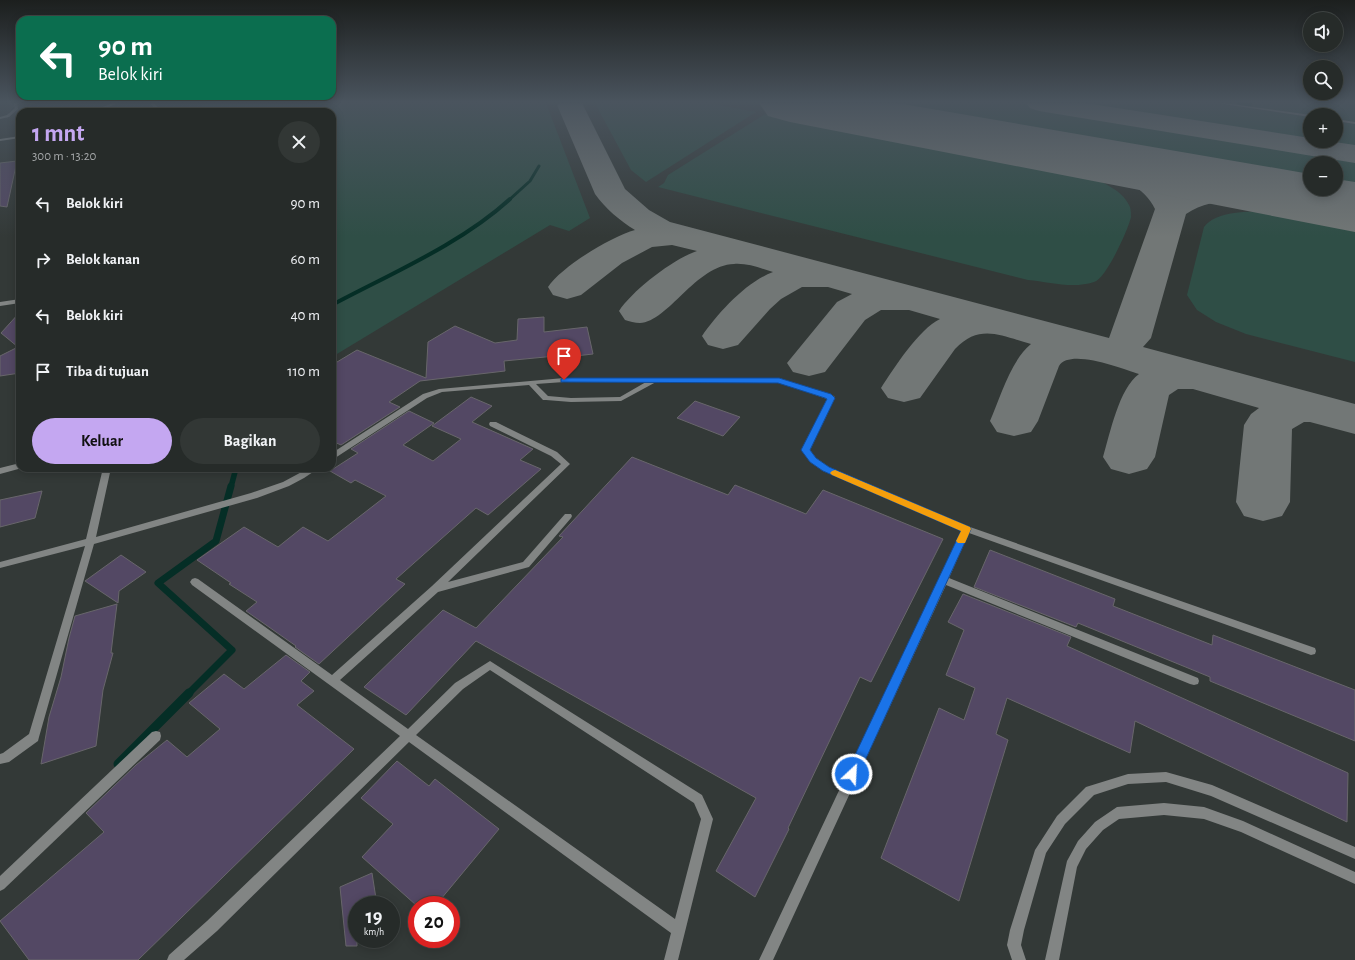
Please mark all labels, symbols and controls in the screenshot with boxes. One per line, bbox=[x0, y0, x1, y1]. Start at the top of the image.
map controls bbox=[1303, 12, 1343, 196]
button: sound bbox=[1303, 12, 1343, 52]
icon: left bbox=[32, 32, 84, 84]
text: 90 m bbox=[98, 33, 153, 61]
button: search bbox=[1303, 60, 1343, 100]
text: Belok kiri bbox=[98, 66, 163, 84]
button: + bbox=[1303, 108, 1343, 148]
button: close bbox=[278, 121, 320, 163]
text: 1 mnt bbox=[32, 122, 84, 146]
text: 300 m · 13:20 bbox=[32, 150, 96, 163]
button: − bbox=[1303, 156, 1343, 196]
icon: left bbox=[32, 193, 54, 215]
text: Belok kiri bbox=[66, 196, 123, 211]
text: 90 m bbox=[291, 196, 320, 211]
icon: right bbox=[32, 249, 54, 271]
text: Belok kanan bbox=[66, 252, 140, 267]
text: 60 m bbox=[291, 252, 320, 267]
icon: left bbox=[32, 305, 54, 327]
text: Belok kiri bbox=[66, 308, 123, 323]
text: 40 m bbox=[290, 308, 320, 323]
pin bbox=[547, 339, 581, 380]
icon: arrive bbox=[553, 345, 575, 367]
icon: arrive bbox=[32, 361, 54, 383]
text: Tiba di tujuan bbox=[66, 364, 149, 379]
text: 110 m bbox=[287, 364, 320, 379]
button: Keluar bbox=[32, 418, 172, 464]
button: Bagikan bbox=[180, 418, 320, 464]
position arrow bbox=[831, 753, 873, 795]
speed limit sign: 20 bbox=[408, 896, 460, 948]
text: 19 bbox=[366, 907, 382, 927]
text: km/h bbox=[364, 927, 384, 937]

